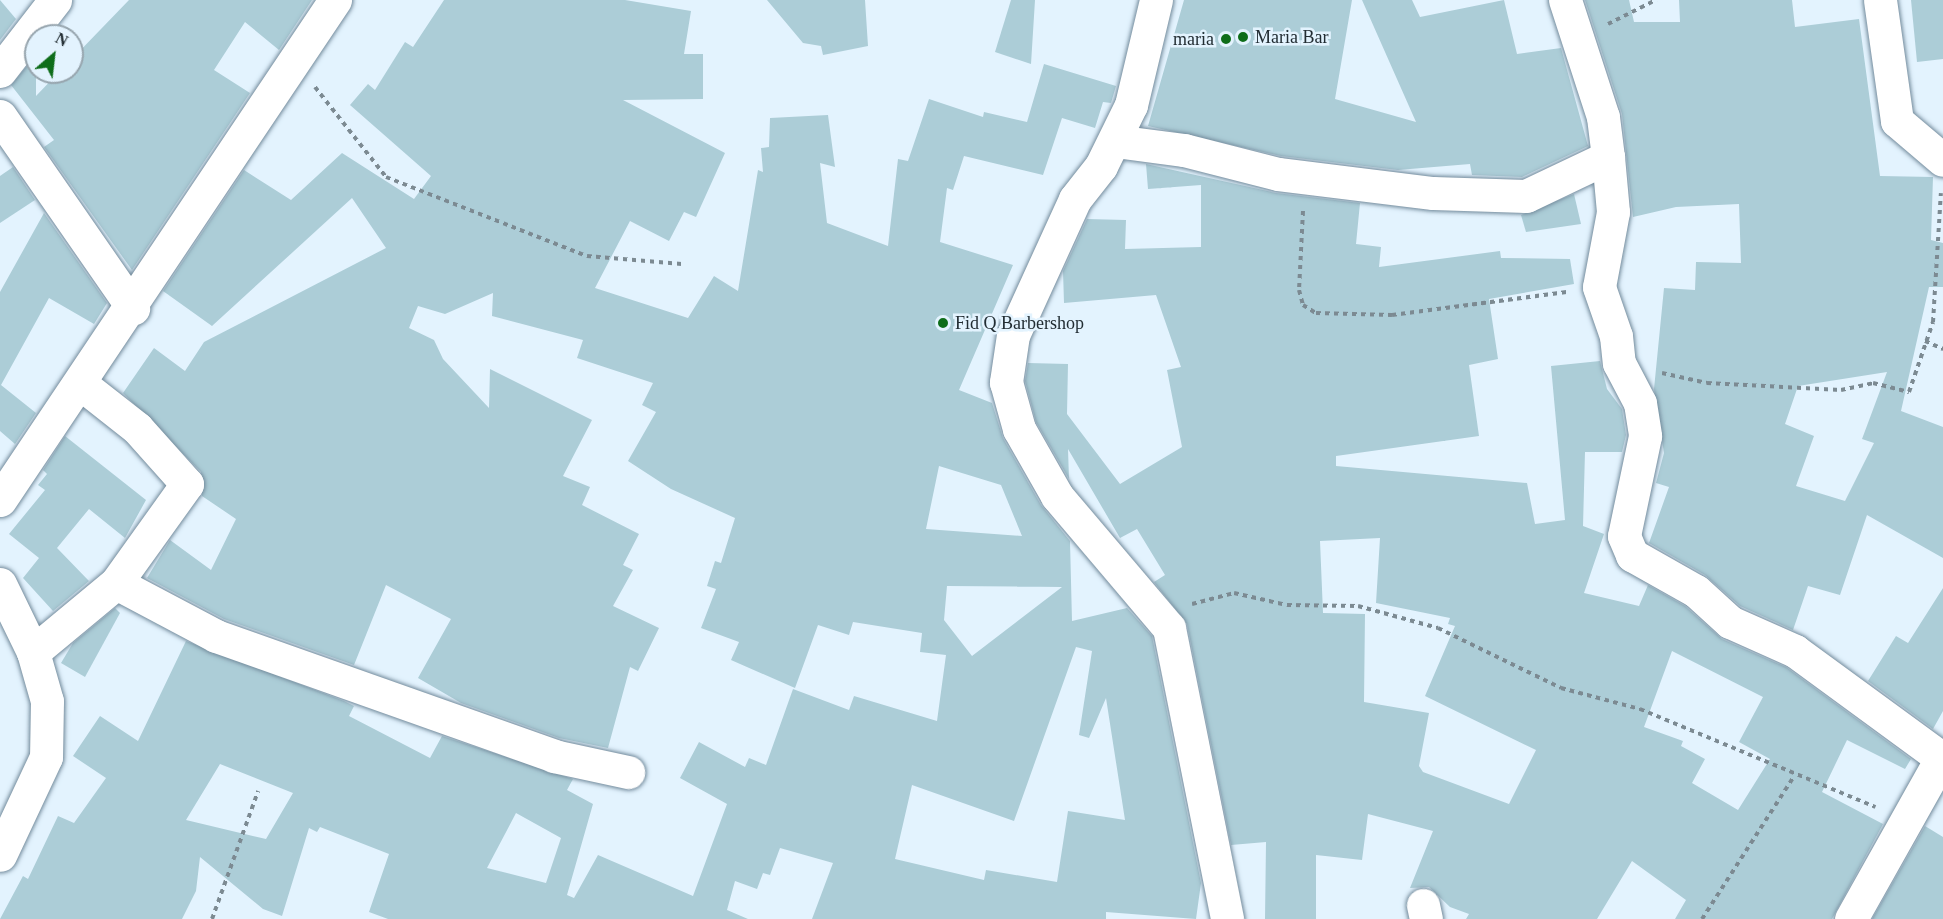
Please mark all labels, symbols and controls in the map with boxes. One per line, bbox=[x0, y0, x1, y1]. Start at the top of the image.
north arrow bbox=[24, 24, 84, 84]
place label: Maria Bar bbox=[1255, 26, 1328, 48]
place label: maria bbox=[1173, 28, 1214, 50]
text: N bbox=[53, 29, 71, 50]
marker: Maria Bar bbox=[1236, 30, 1250, 44]
marker: maria bbox=[1219, 32, 1233, 46]
place label: Fid Q Barbershop bbox=[955, 312, 1084, 334]
marker: Fid Q Barbershop bbox=[936, 316, 950, 330]

